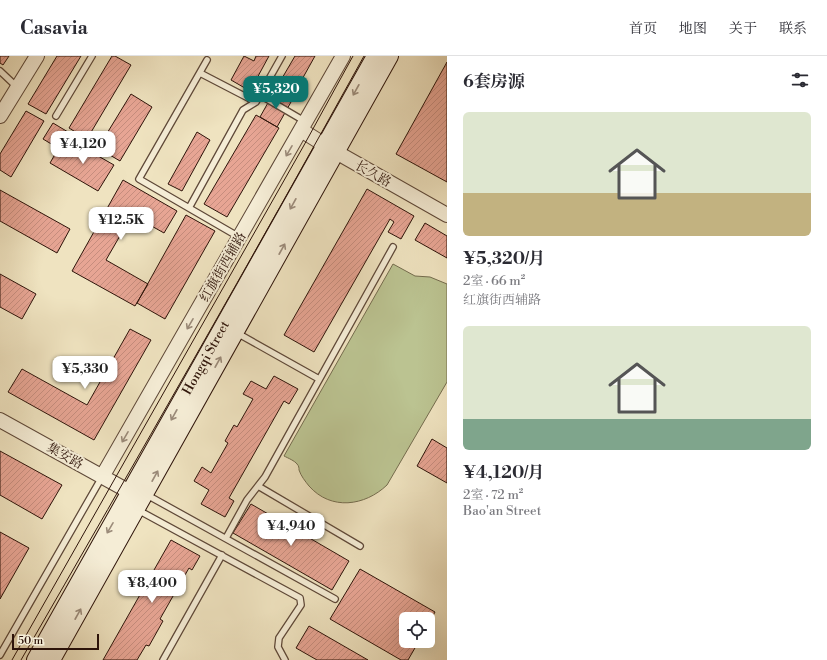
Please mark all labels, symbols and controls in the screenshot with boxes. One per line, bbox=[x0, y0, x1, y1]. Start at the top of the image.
text: Casavia bbox=[20, 16, 88, 40]
text: 首页 bbox=[629, 20, 657, 38]
text: 地图 bbox=[679, 20, 707, 38]
text: 关于 bbox=[729, 20, 757, 38]
text: 联系 bbox=[779, 20, 807, 38]
icon: filters bbox=[789, 69, 811, 91]
text: 6套房源 bbox=[463, 71, 525, 93]
pin: ¥5,320 bbox=[243, 76, 309, 110]
text: ¥5,320 bbox=[252, 81, 300, 97]
one-way arrow bbox=[352, 84, 359, 96]
pin: ¥4,120 bbox=[50, 131, 116, 165]
text: ¥4,120 bbox=[60, 136, 106, 152]
icon: home bbox=[601, 138, 673, 210]
one-way arrow bbox=[285, 145, 293, 157]
street label: 长久路 bbox=[352, 158, 394, 190]
one-way arrow bbox=[288, 198, 296, 210]
pin: ¥12.5K bbox=[88, 207, 154, 241]
text: ¥12.5K bbox=[98, 212, 144, 228]
street label: 红旗街西辅路 bbox=[197, 229, 249, 305]
one-way arrow bbox=[278, 243, 286, 255]
text: ¥5,320/月 bbox=[463, 248, 545, 270]
text: 2室 · 66 m² bbox=[463, 273, 525, 289]
text: 红旗街西辅路 bbox=[463, 292, 541, 308]
street label: Hongqi Street bbox=[179, 318, 233, 398]
one-way arrow bbox=[185, 318, 193, 330]
icon: home bbox=[601, 352, 673, 424]
pin: ¥5,330 bbox=[52, 356, 118, 390]
one-way arrow bbox=[215, 357, 223, 369]
text: ¥5,330 bbox=[61, 361, 109, 377]
one-way arrow bbox=[170, 408, 177, 420]
one-way arrow bbox=[121, 431, 129, 443]
street label: 集安路 bbox=[44, 440, 86, 472]
text: ¥4,120/月 bbox=[463, 462, 545, 484]
one-way arrow bbox=[151, 470, 159, 482]
text: 2室 · 72 m² bbox=[463, 487, 523, 503]
text: Bao'an Street bbox=[463, 503, 541, 519]
pin: ¥4,940 bbox=[258, 513, 324, 547]
text: ¥4,940 bbox=[267, 518, 315, 534]
one-way arrow bbox=[106, 522, 113, 534]
pin: ¥8,400 bbox=[119, 570, 185, 604]
text: ¥8,400 bbox=[127, 575, 177, 591]
one-way arrow bbox=[74, 608, 82, 620]
map controls bbox=[399, 612, 435, 648]
button: locate bbox=[399, 612, 435, 648]
scale bar bbox=[12, 632, 99, 651]
text: 50 m bbox=[18, 634, 43, 648]

